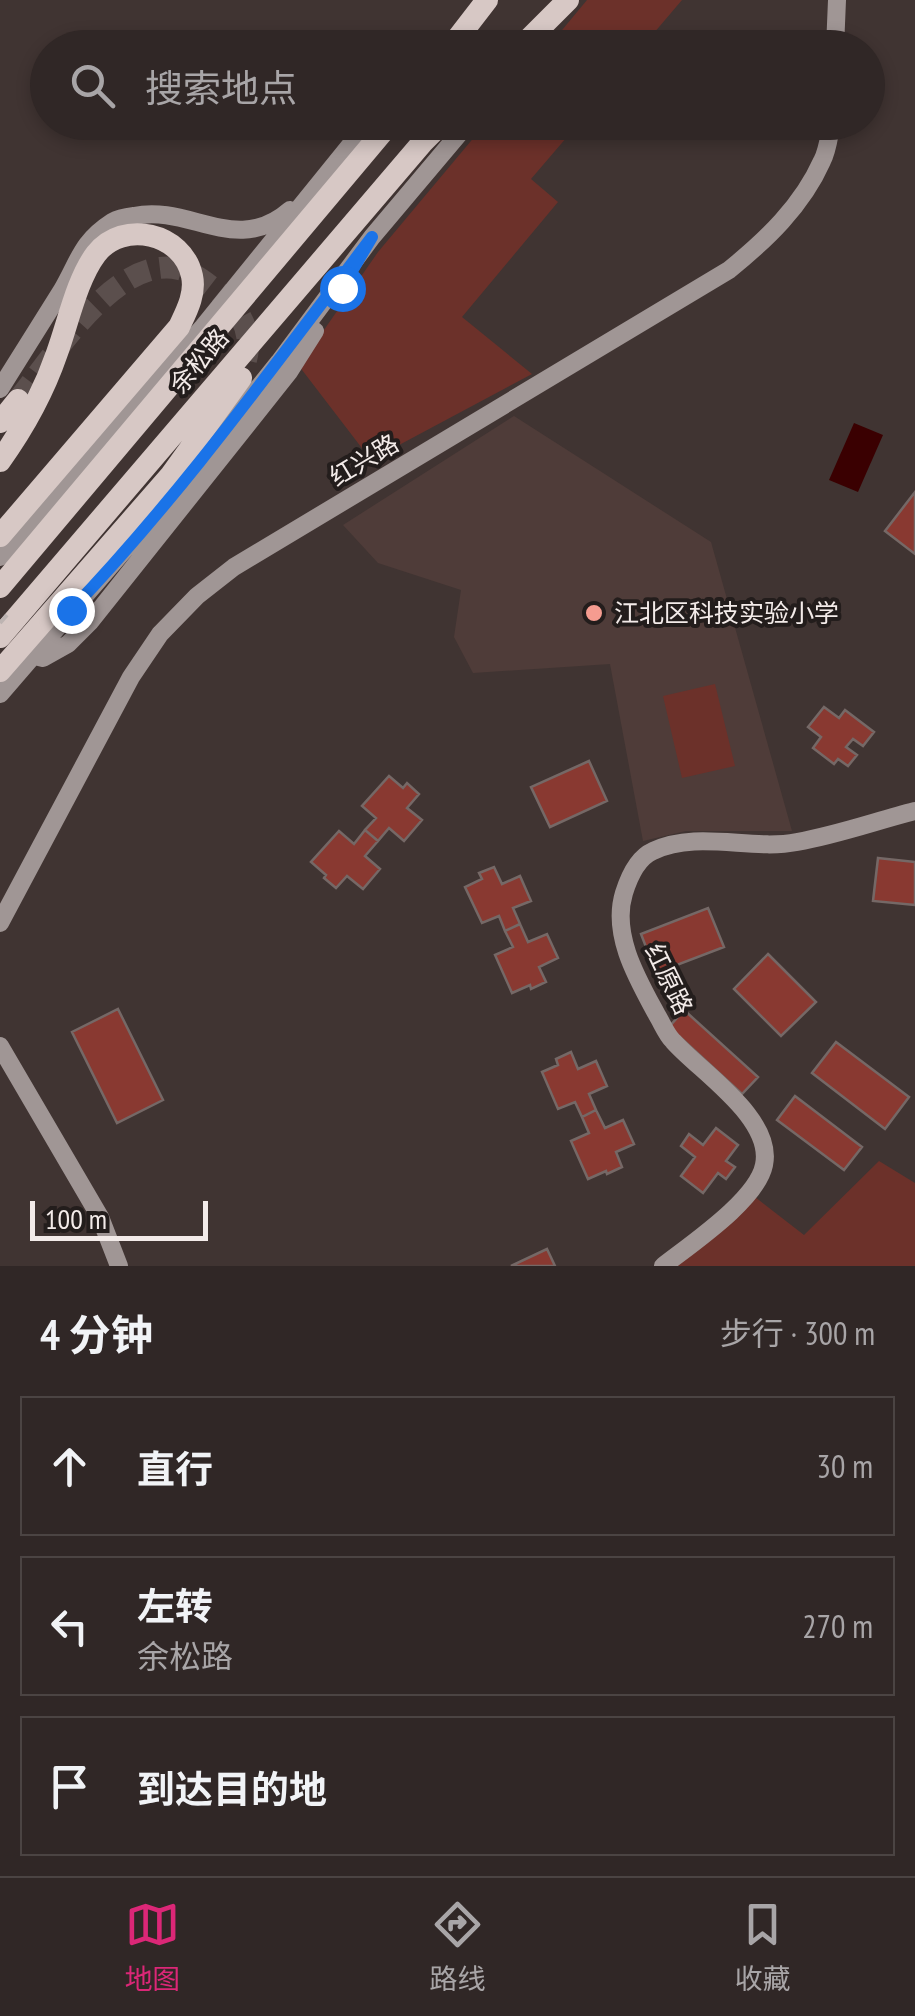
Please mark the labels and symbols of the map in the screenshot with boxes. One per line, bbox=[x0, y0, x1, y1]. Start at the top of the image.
route start bbox=[320, 266, 366, 312]
street label: 余松路 bbox=[163, 322, 235, 400]
street label: 红兴路 bbox=[324, 427, 404, 493]
route end bbox=[49, 588, 95, 634]
place label: 江北区科技实验小学 bbox=[614, 597, 839, 629]
marker: 江北区科技实验小学 bbox=[583, 602, 605, 624]
street label: 红原路 bbox=[638, 938, 700, 1020]
scale bar bbox=[30, 1196, 208, 1240]

